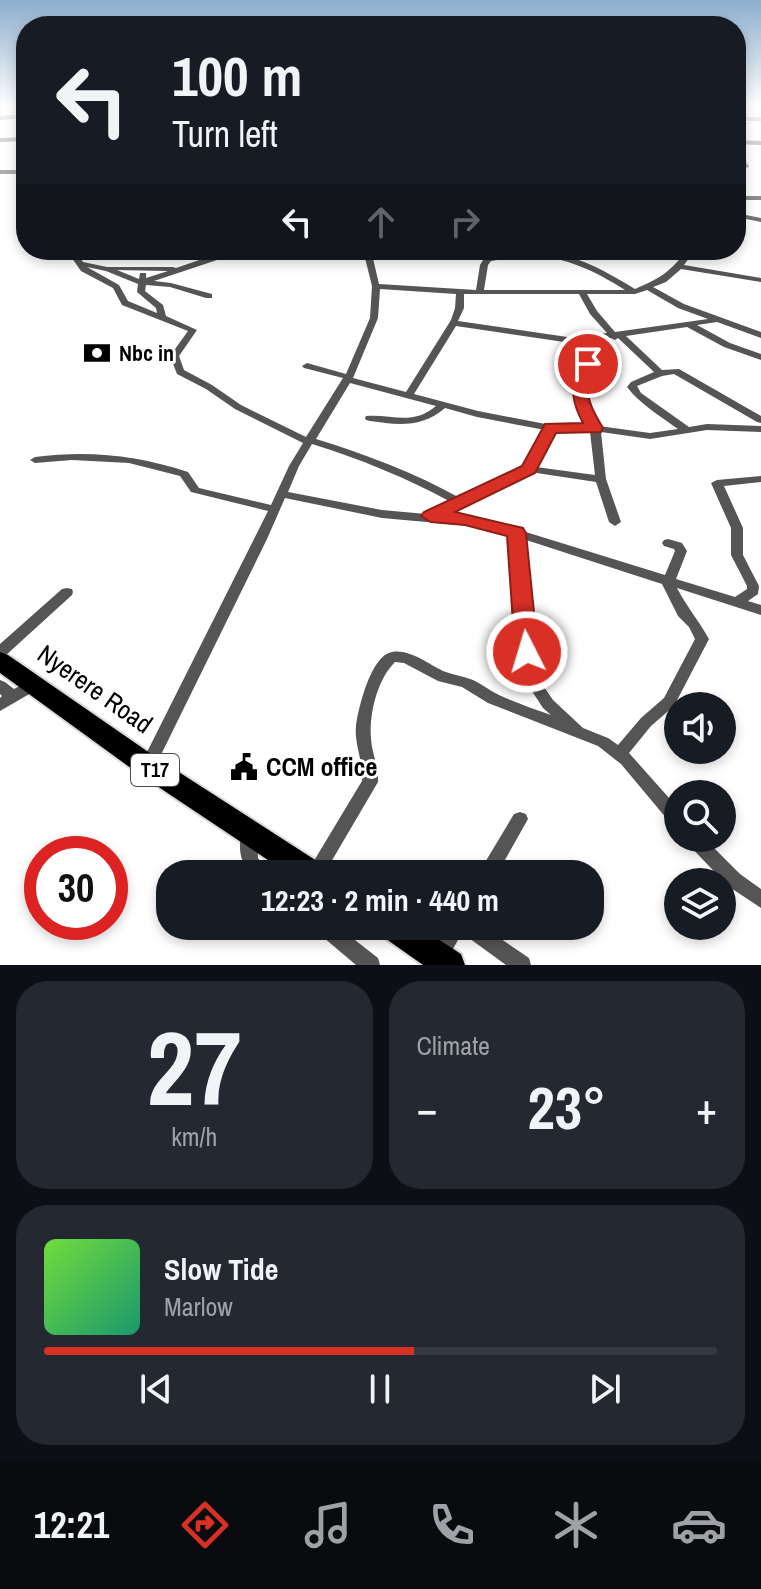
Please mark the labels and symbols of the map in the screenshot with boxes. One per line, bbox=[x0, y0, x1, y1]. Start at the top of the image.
pin bbox=[554, 330, 622, 398]
bank icon: Nbc in bbox=[82, 338, 112, 368]
place label: Nbc in bbox=[119, 338, 174, 368]
position arrow bbox=[485, 610, 569, 694]
street label: Nyerere Road bbox=[31, 636, 160, 741]
place label: CCM office bbox=[266, 749, 377, 784]
public building icon: CCM office bbox=[229, 752, 259, 782]
road number: T17 bbox=[131, 754, 179, 786]
speed limit sign: 30 bbox=[24, 836, 128, 940]

